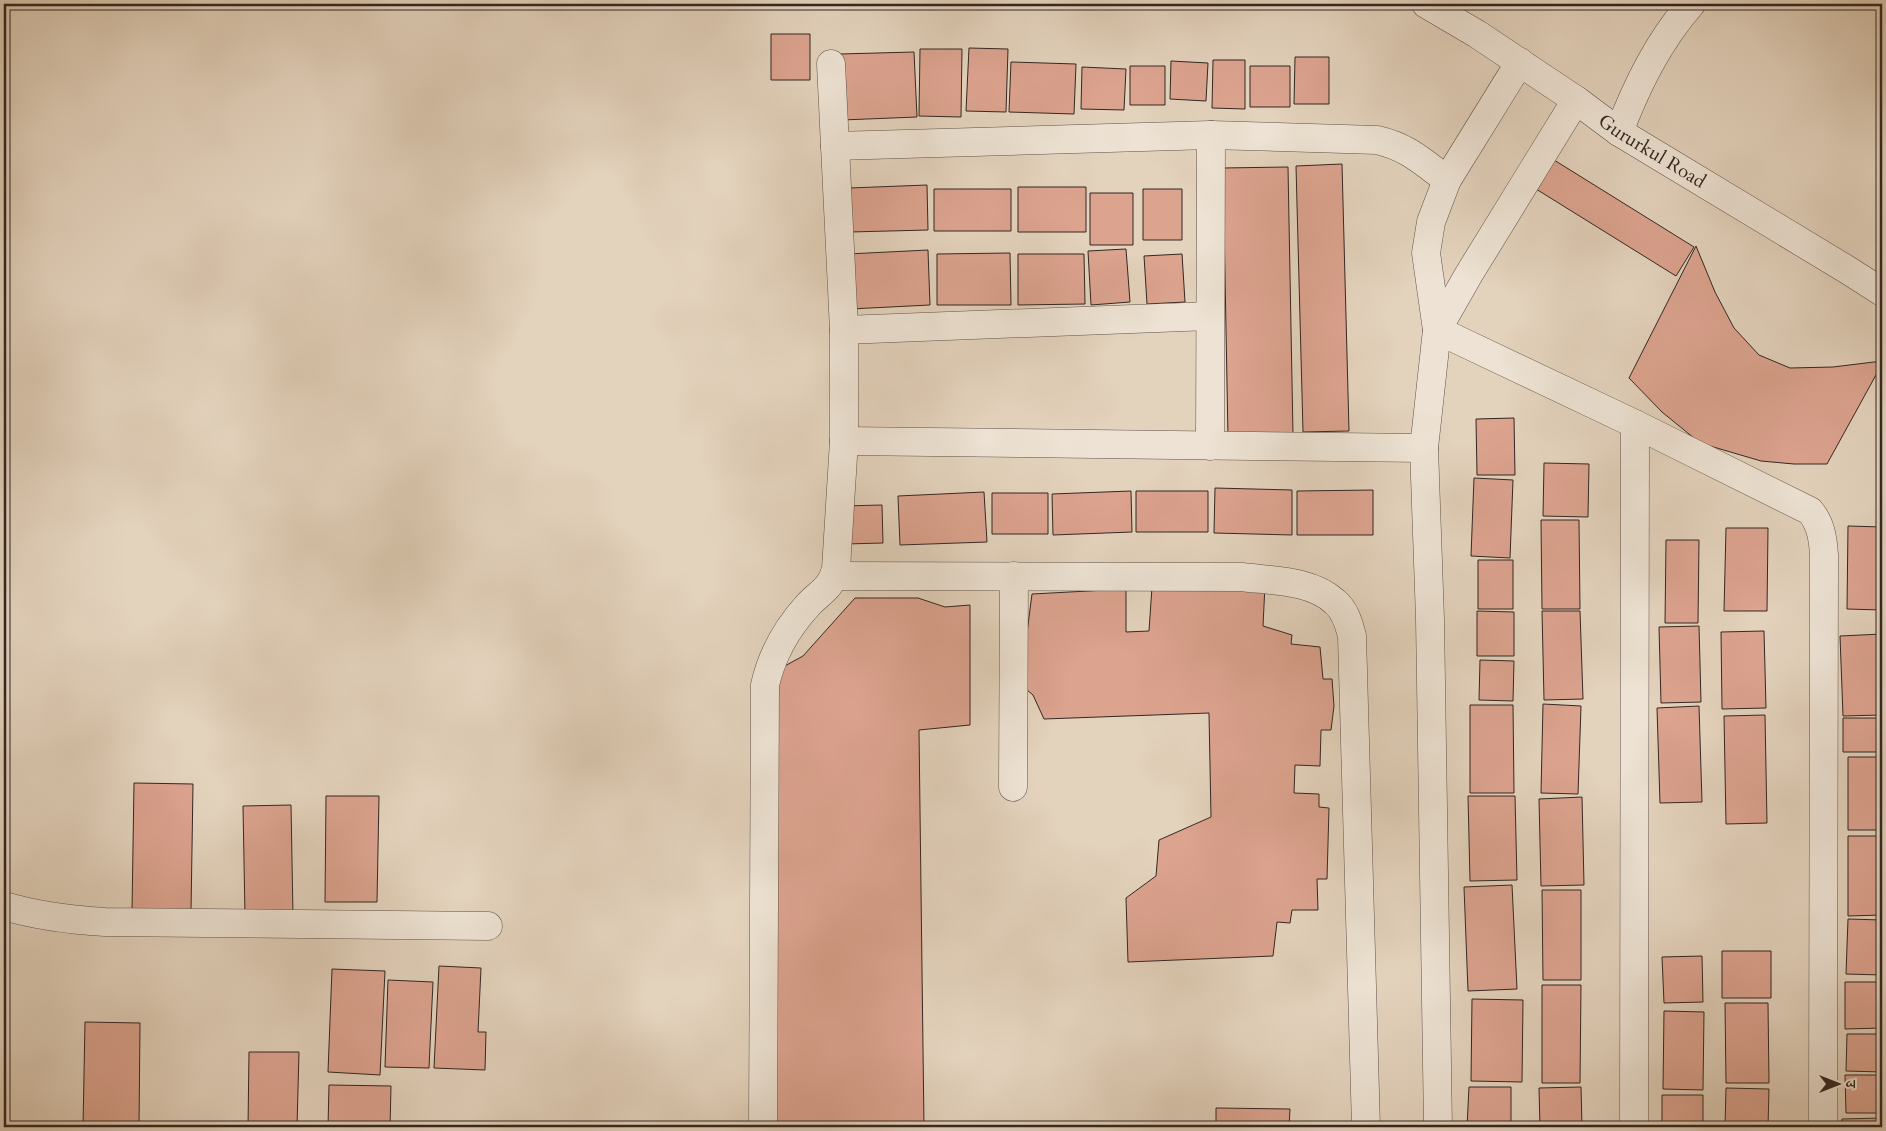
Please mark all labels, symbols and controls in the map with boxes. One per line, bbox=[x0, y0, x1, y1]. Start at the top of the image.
street label: Gururkul Road bbox=[1593, 108, 1711, 194]
north arrow bbox=[1814, 1058, 1864, 1108]
text: उ bbox=[1841, 1079, 1860, 1088]

